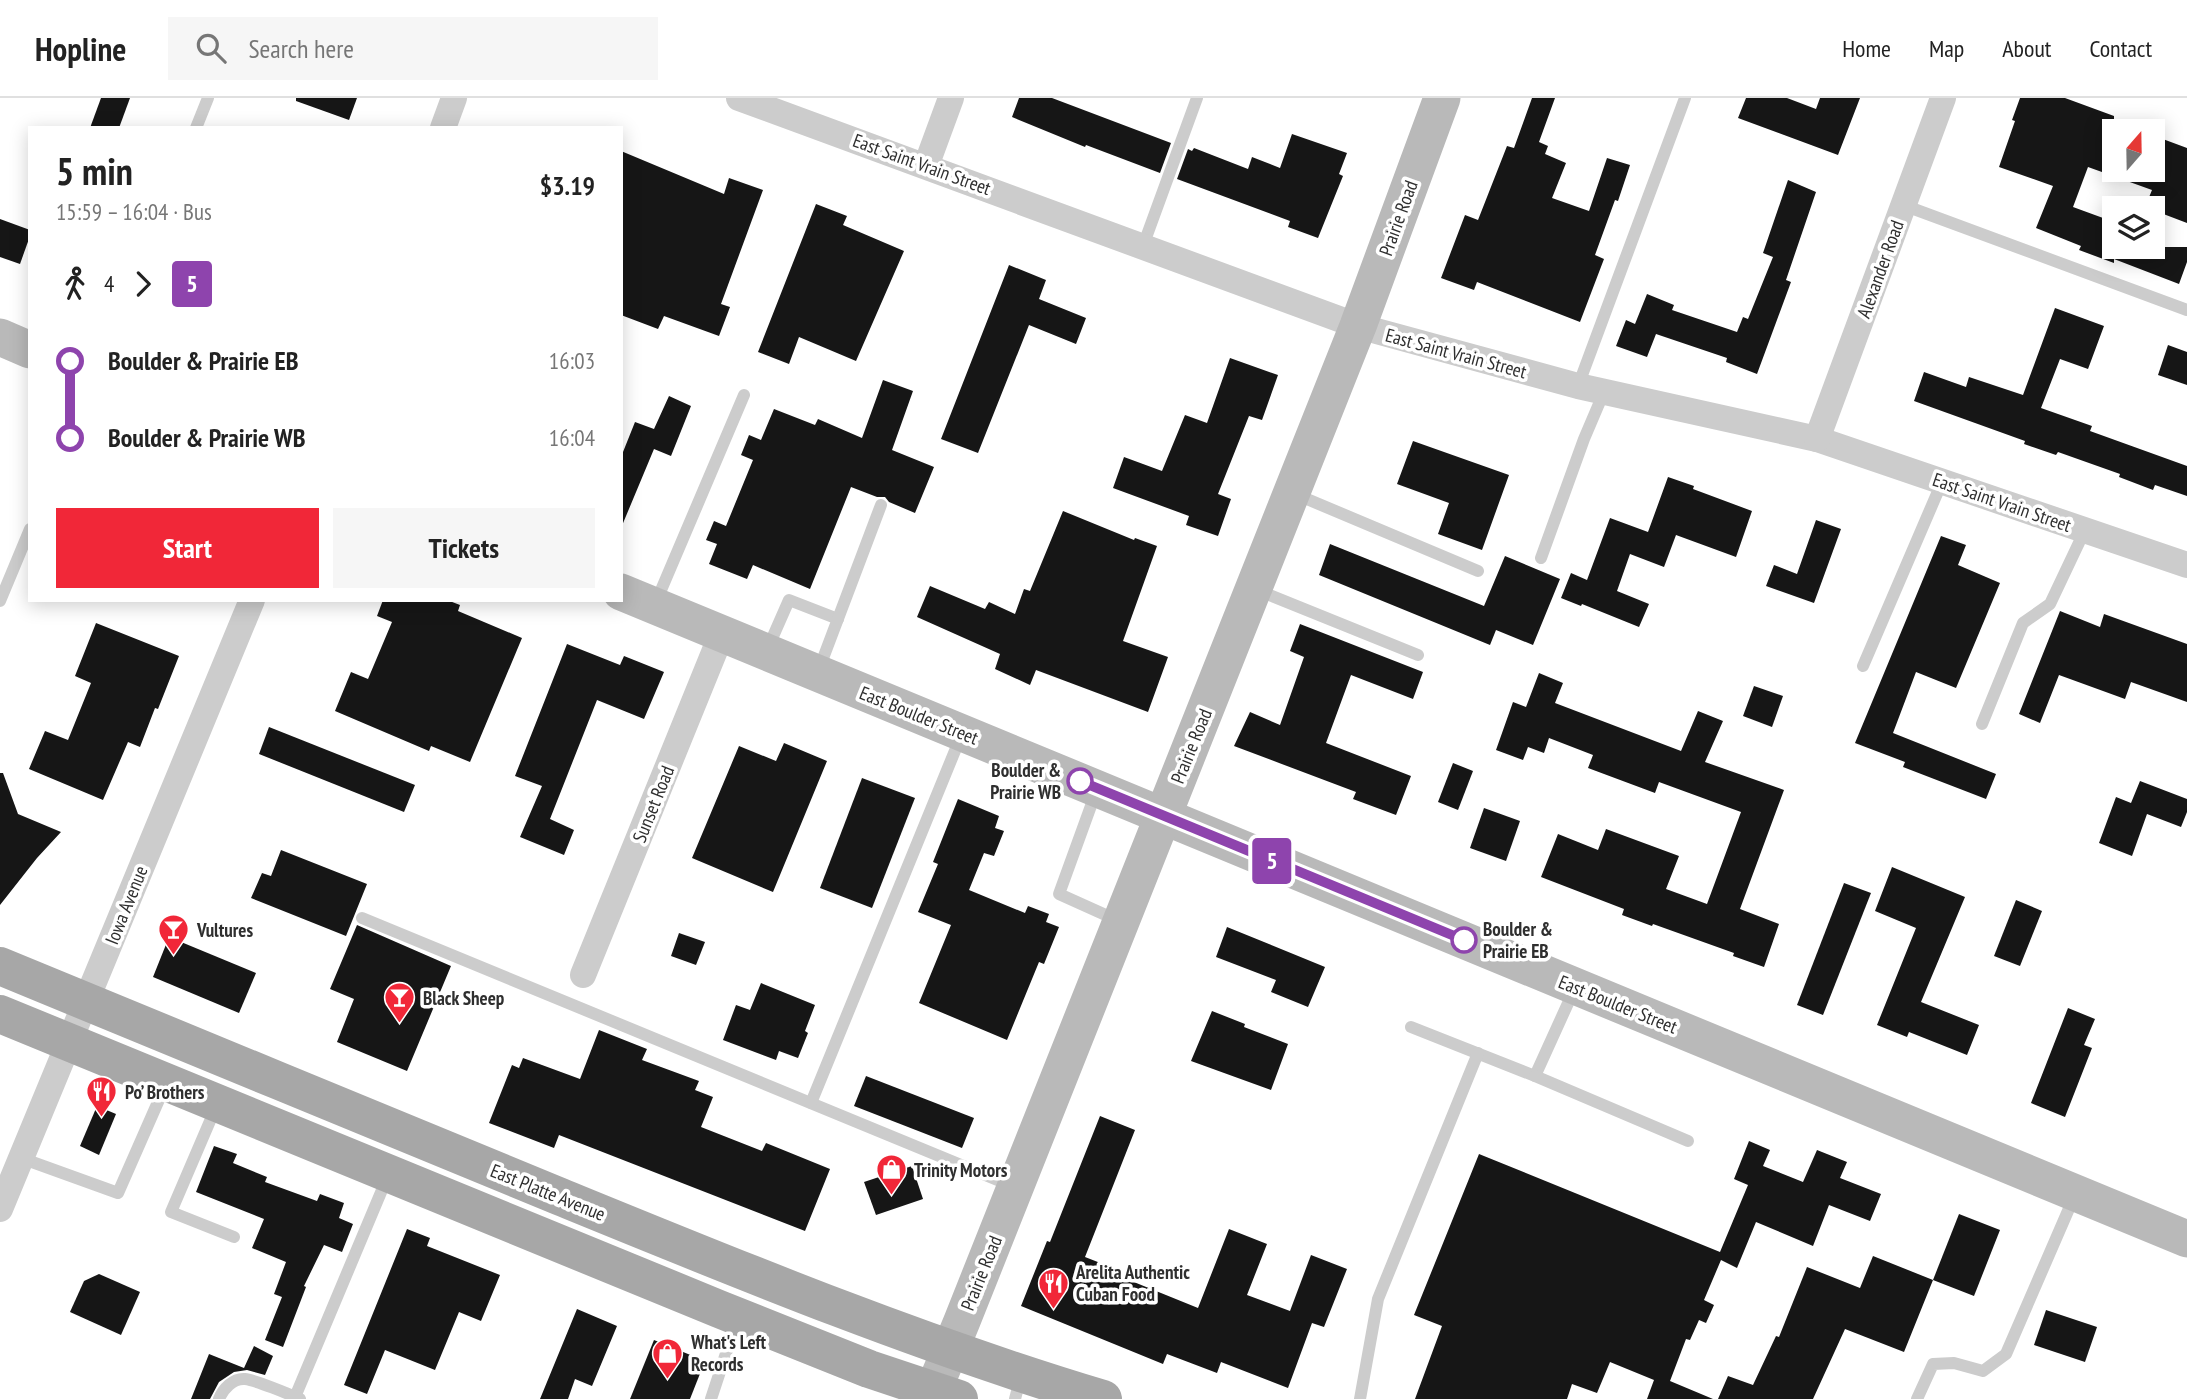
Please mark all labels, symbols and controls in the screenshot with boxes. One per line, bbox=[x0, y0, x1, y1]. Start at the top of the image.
search box bbox=[168, 17, 658, 80]
text: Hopline bbox=[35, 27, 126, 70]
icon: search bbox=[192, 29, 230, 67]
text: Search here bbox=[248, 32, 354, 65]
text: Home bbox=[1842, 33, 1891, 64]
text: Map bbox=[1929, 33, 1964, 64]
text: About bbox=[2002, 33, 2051, 64]
text: Contact bbox=[2089, 33, 2152, 64]
north arrow bbox=[2102, 119, 2165, 182]
map controls bbox=[2102, 119, 2165, 259]
street label: East Saint Vrain Street bbox=[850, 128, 995, 200]
text: 5 min bbox=[56, 146, 133, 195]
text: $3.19 bbox=[540, 169, 595, 202]
street label: Prairie Road bbox=[1373, 177, 1423, 259]
button: layers bbox=[2102, 196, 2165, 259]
text: 15:59 – 16:04 · Bus bbox=[56, 197, 212, 226]
street label: Alexander Road bbox=[1851, 217, 1909, 321]
icon: walk bbox=[56, 265, 94, 303]
icon: forward bbox=[124, 265, 162, 303]
text: 5 bbox=[186, 268, 198, 299]
text: 4 bbox=[104, 269, 114, 298]
street label: East Saint Vrain Street bbox=[1383, 323, 1530, 384]
text: Boulder & Prairie EB bbox=[108, 344, 299, 377]
text: 16:03 bbox=[549, 346, 595, 375]
text: Boulder & Prairie WB bbox=[108, 421, 305, 454]
text: 16:04 bbox=[549, 423, 595, 452]
street label: East Saint Vrain Street bbox=[1930, 467, 2075, 537]
button: Start bbox=[56, 508, 319, 588]
button: Tickets bbox=[333, 508, 595, 588]
street label: East Boulder Street bbox=[856, 680, 983, 750]
street label: Prairie Road bbox=[1165, 705, 1217, 787]
place label: Boulder & Prairie WB bbox=[990, 758, 1061, 804]
street label: Sunset Road bbox=[627, 762, 679, 846]
marker: Boulder & Prairie WB bbox=[1067, 768, 1093, 794]
line badge: 5 bbox=[1249, 838, 1295, 884]
text: 5 bbox=[1266, 845, 1278, 876]
street label: Iowa Avenue bbox=[99, 862, 153, 948]
bar icon: Vultures bbox=[157, 913, 191, 957]
place label: Boulder & Prairie EB bbox=[1483, 917, 1553, 963]
place label: Vultures bbox=[196, 918, 253, 942]
marker: Boulder & Prairie EB bbox=[1451, 927, 1477, 953]
street label: East Boulder Street bbox=[1555, 969, 1682, 1039]
bar icon: Black Sheep bbox=[383, 981, 417, 1025]
place label: Black Sheep bbox=[423, 986, 505, 1010]
restaurant icon: Po’ Brothers bbox=[85, 1075, 119, 1119]
place label: Po’ Brothers bbox=[125, 1080, 205, 1104]
shop icon: Trinity Motors bbox=[874, 1153, 908, 1197]
street label: East Platte Avenue bbox=[487, 1158, 609, 1226]
place label: Trinity Motors bbox=[914, 1158, 1008, 1182]
street label: Prairie Road bbox=[955, 1232, 1007, 1314]
place label: Arelita Authentic Cuban Food bbox=[1075, 1260, 1190, 1306]
restaurant icon: Arelita Authentic Cuban Food bbox=[1036, 1266, 1070, 1310]
place label: What's Left Records bbox=[690, 1330, 767, 1376]
shop icon: What's Left Records bbox=[651, 1336, 685, 1380]

